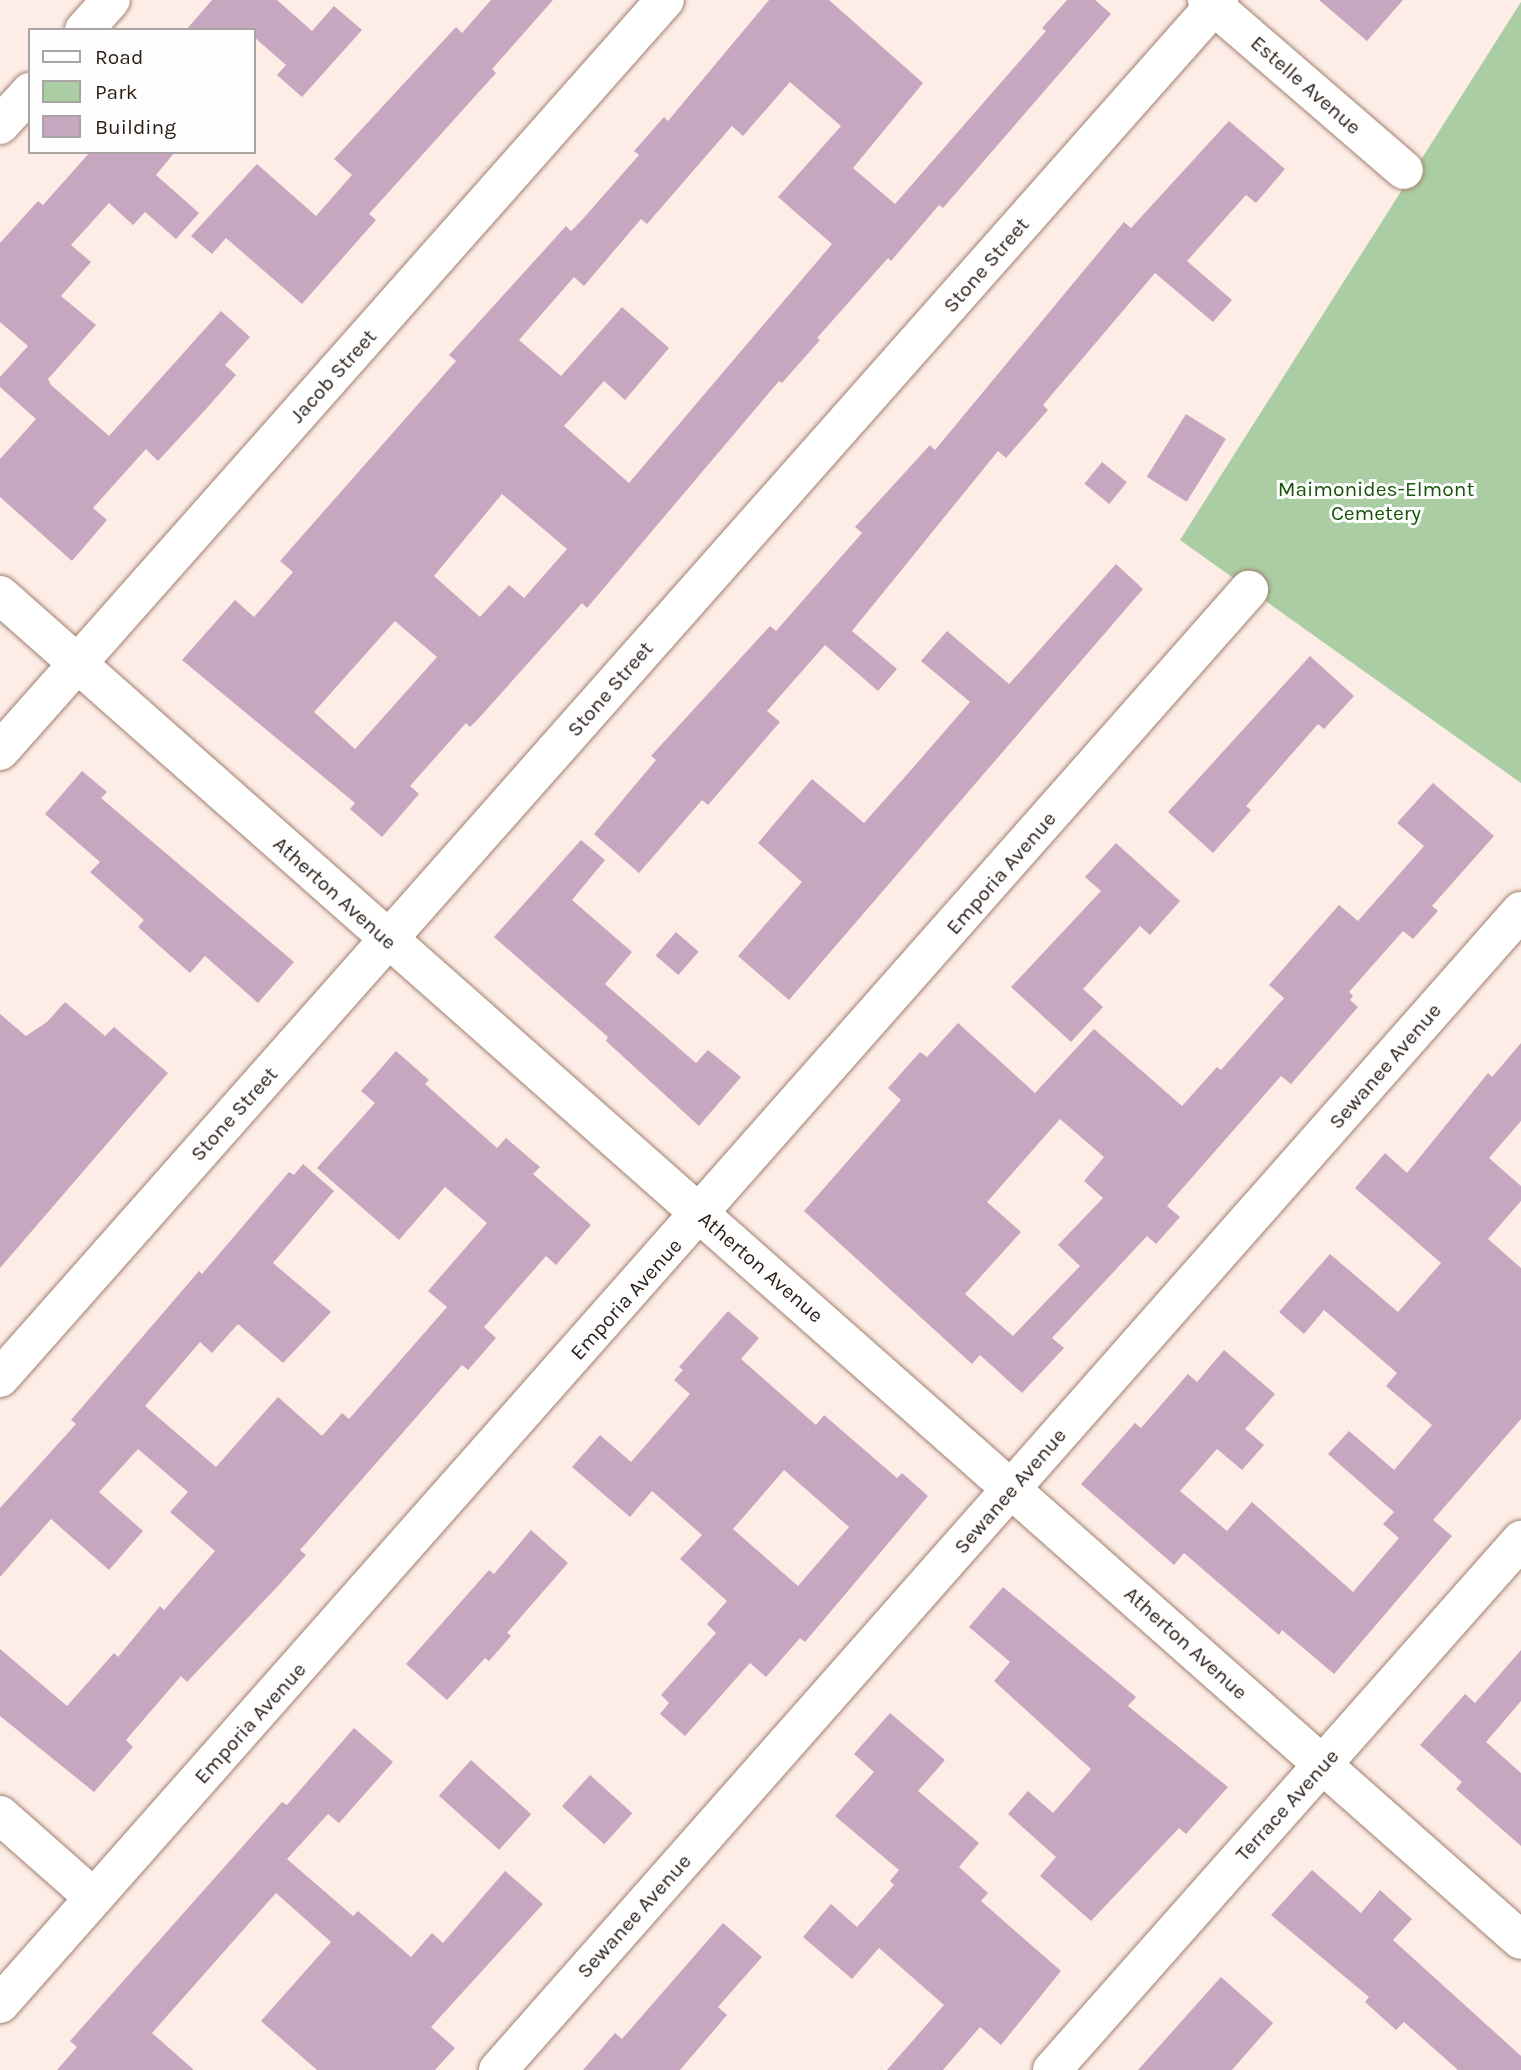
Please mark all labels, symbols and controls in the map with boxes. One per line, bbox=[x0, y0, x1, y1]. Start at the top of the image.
legend bbox=[28, 28, 256, 154]
street label: Estelle Avenue bbox=[1246, 30, 1366, 140]
text: Road bbox=[95, 45, 143, 69]
text: Park bbox=[95, 80, 138, 104]
text: Building bbox=[95, 115, 176, 139]
street label: Stone Street bbox=[938, 212, 1034, 318]
street label: Jacob Street bbox=[284, 324, 382, 428]
park label: Maimonides-Elmont Cemetery bbox=[1278, 476, 1474, 526]
street label: Stone Street bbox=[562, 636, 658, 742]
street label: Emporia Avenue bbox=[941, 806, 1061, 940]
street label: Atherton Avenue bbox=[268, 831, 402, 955]
street label: Sewanee Avenue bbox=[1323, 998, 1447, 1134]
street label: Stone Street bbox=[185, 1062, 283, 1166]
street label: Atherton Avenue bbox=[693, 1206, 829, 1328]
street label: Emporia Avenue bbox=[565, 1233, 687, 1365]
street label: Sewanee Avenue bbox=[948, 1423, 1072, 1559]
street label: Atherton Avenue bbox=[1119, 1581, 1253, 1705]
street label: Emporia Avenue bbox=[189, 1657, 311, 1789]
street label: Terrace Avenue bbox=[1230, 1744, 1344, 1866]
street label: Sewanee Avenue bbox=[572, 1849, 696, 1983]

